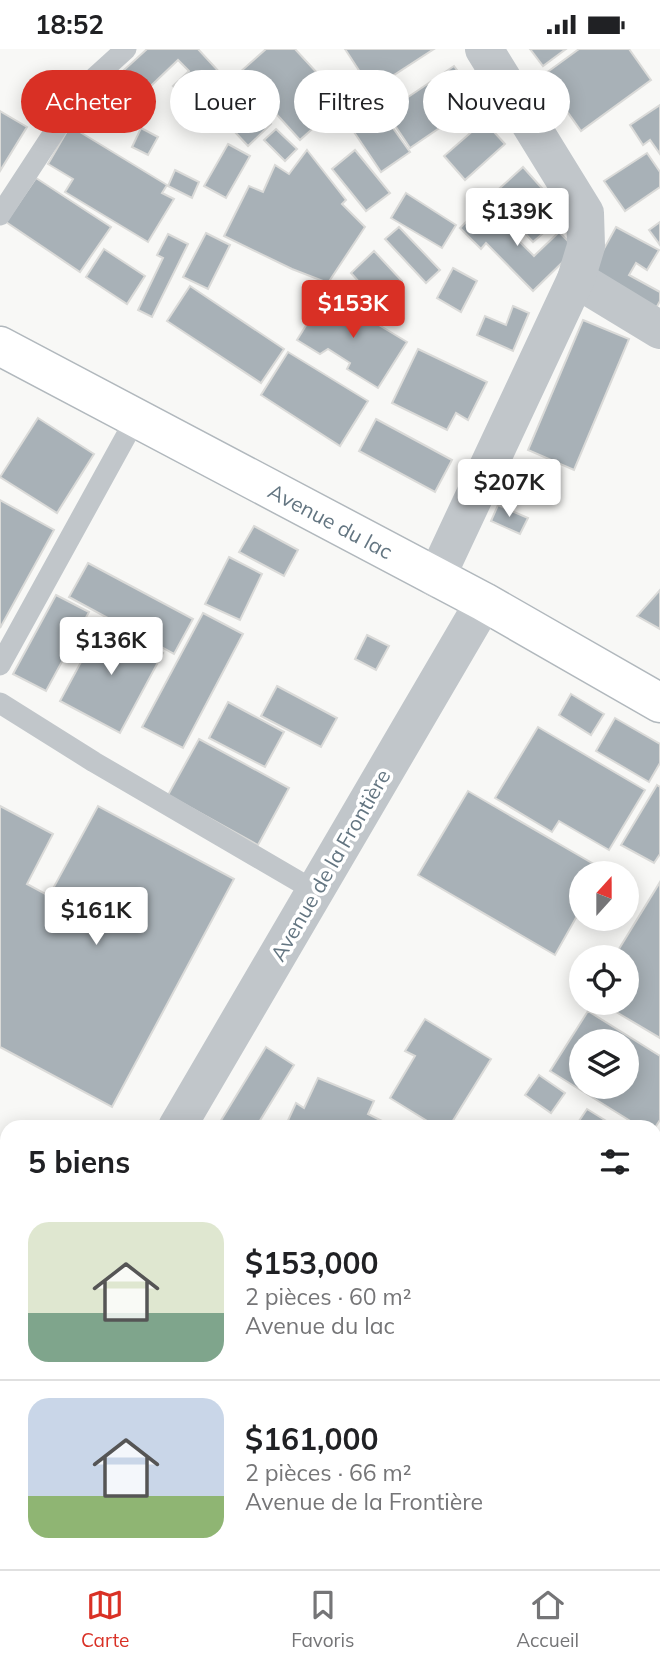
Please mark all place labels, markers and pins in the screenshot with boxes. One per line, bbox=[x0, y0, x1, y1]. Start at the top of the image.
pin: $139K bbox=[468, 189, 566, 248]
pin: $153K bbox=[304, 281, 402, 340]
pin: $207K bbox=[460, 459, 558, 519]
pin: $136K bbox=[62, 617, 160, 677]
pin: $161K bbox=[47, 887, 145, 947]

